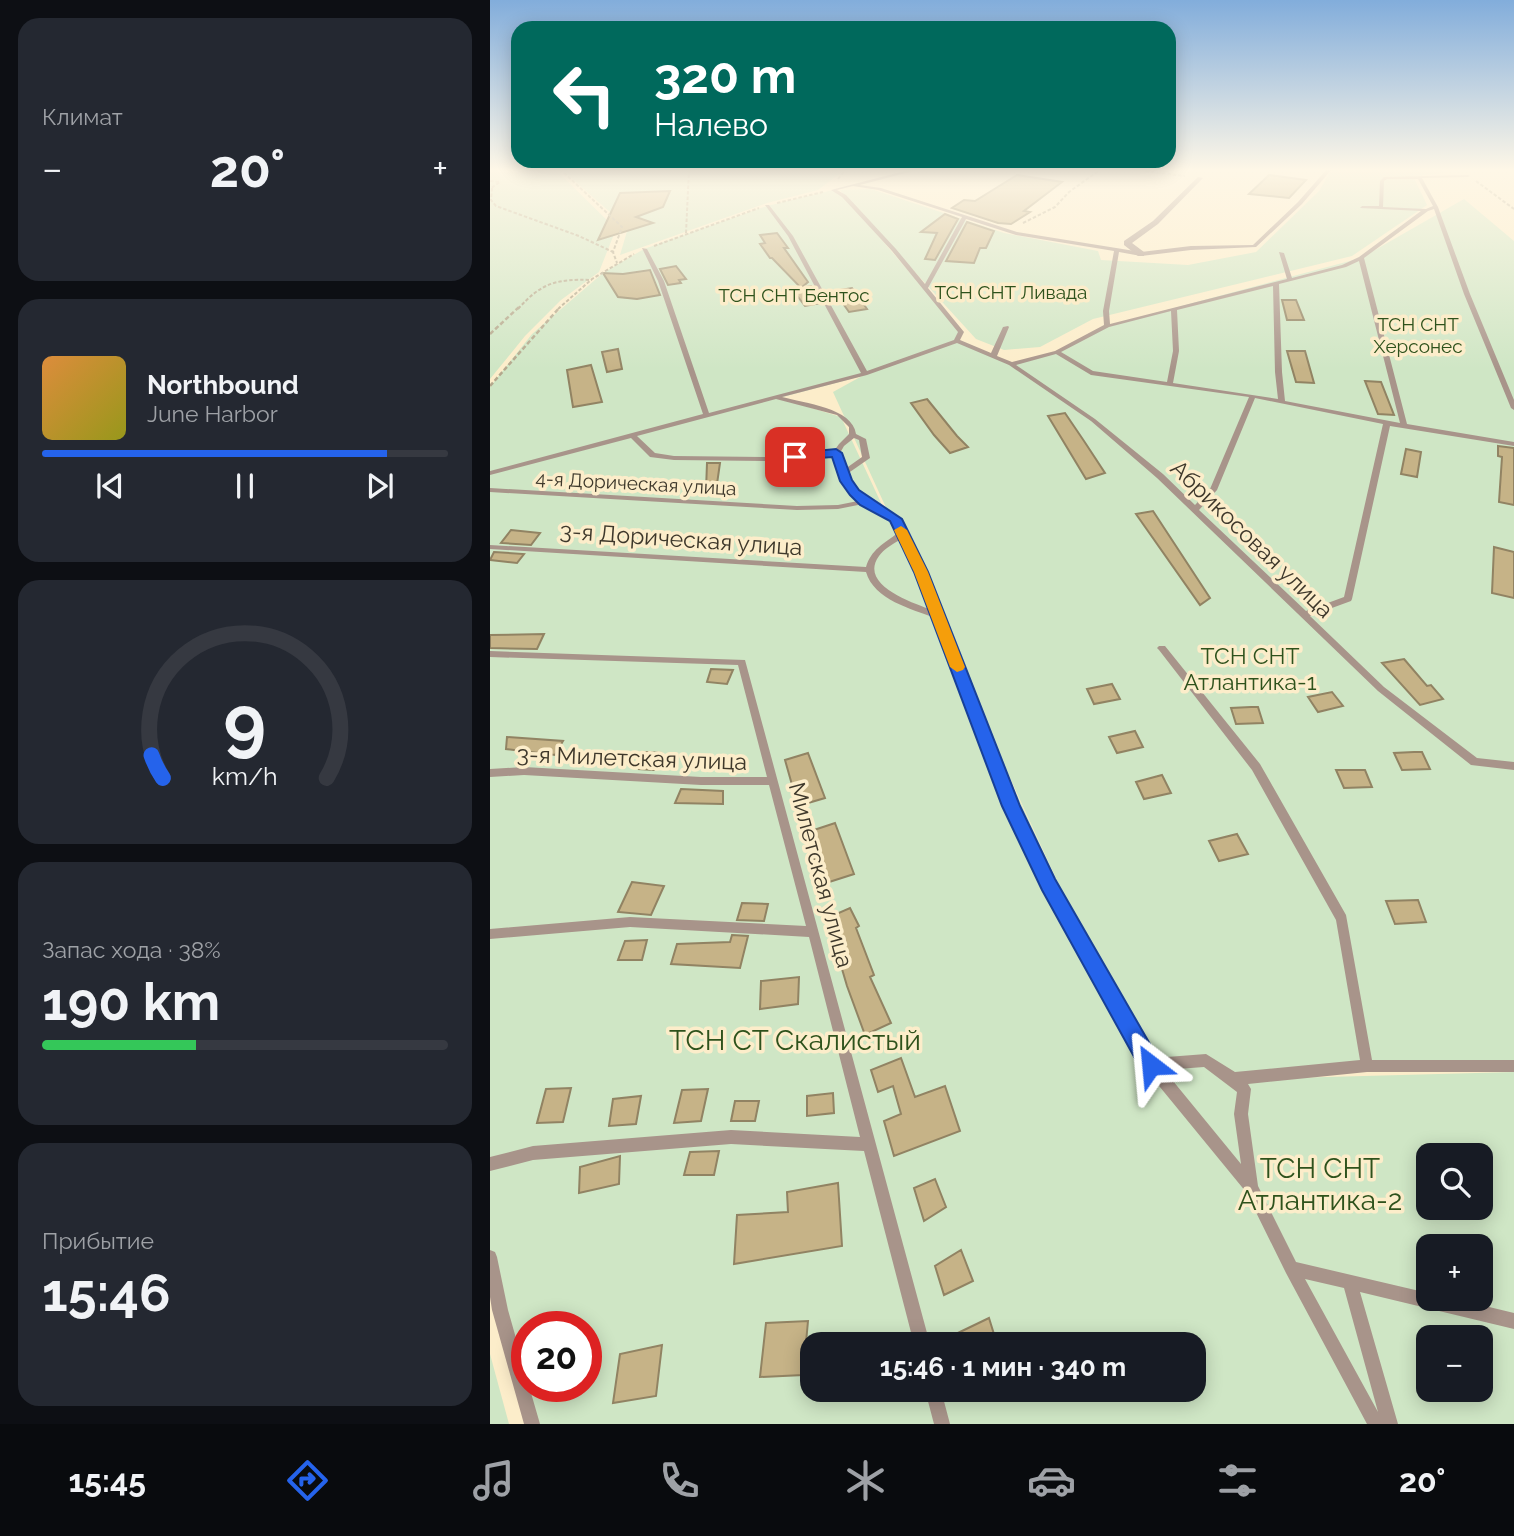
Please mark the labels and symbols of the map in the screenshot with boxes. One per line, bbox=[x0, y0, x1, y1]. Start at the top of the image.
park label: ТСН СНТ Ливада bbox=[935, 281, 1087, 303]
park label: ТСН СНТ Бентос bbox=[718, 284, 870, 306]
park label: ТСН СНТ Херсонес bbox=[1373, 313, 1463, 357]
pin bbox=[765, 427, 825, 487]
street label: Абрикосовая улица bbox=[1166, 454, 1339, 623]
street label: 4-я Дорическая улица bbox=[535, 467, 737, 499]
street label: 3-я Дорическая улица bbox=[559, 517, 803, 560]
park label: ТСН СНТ Атлантика-1 bbox=[1183, 642, 1317, 695]
street label: 3-я Милетская улица bbox=[516, 740, 748, 775]
street label: Милетская улица bbox=[784, 779, 859, 970]
park label: ТСН СТ Скалистый bbox=[669, 1024, 921, 1057]
position arrow bbox=[1114, 1028, 1188, 1102]
park label: ТСН СНТ Атлантика-2 bbox=[1238, 1152, 1402, 1217]
speed limit sign: 20 bbox=[511, 1311, 602, 1402]

